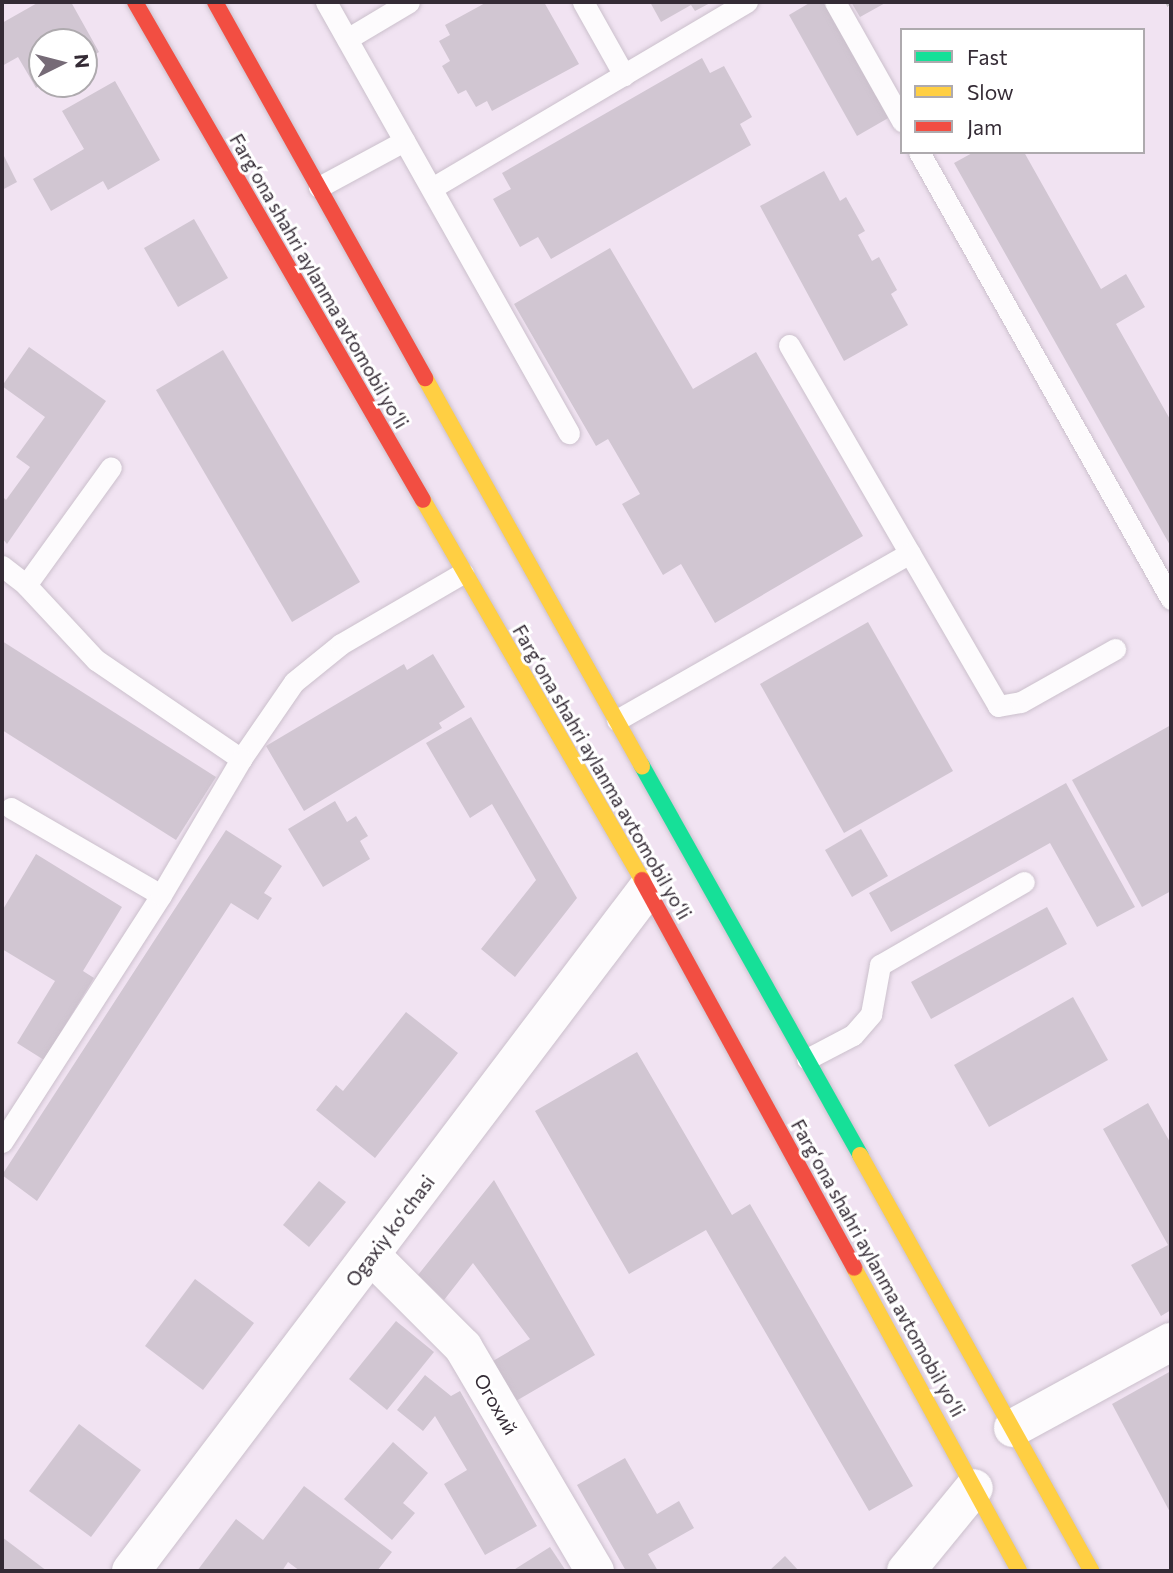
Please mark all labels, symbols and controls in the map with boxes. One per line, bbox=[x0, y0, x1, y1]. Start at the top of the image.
north arrow bbox=[28, 28, 98, 98]
legend bbox=[900, 28, 1145, 154]
text: Fast bbox=[967, 44, 1008, 69]
text: N bbox=[70, 53, 95, 69]
text: Slow bbox=[967, 79, 1014, 104]
text: Jam bbox=[967, 114, 1002, 139]
street label: Fargʻona shahri aylanma avtomobil yoʻli bbox=[225, 130, 413, 432]
street label: Fargʻona shahri aylanma avtomobil yoʻli bbox=[508, 621, 696, 923]
street label: Fargʻona shahri aylanma avtomobil yoʻli bbox=[787, 1115, 969, 1421]
street label: Ogaxiy koʻchasi bbox=[341, 1171, 439, 1291]
street label: Огохий bbox=[469, 1369, 523, 1439]

